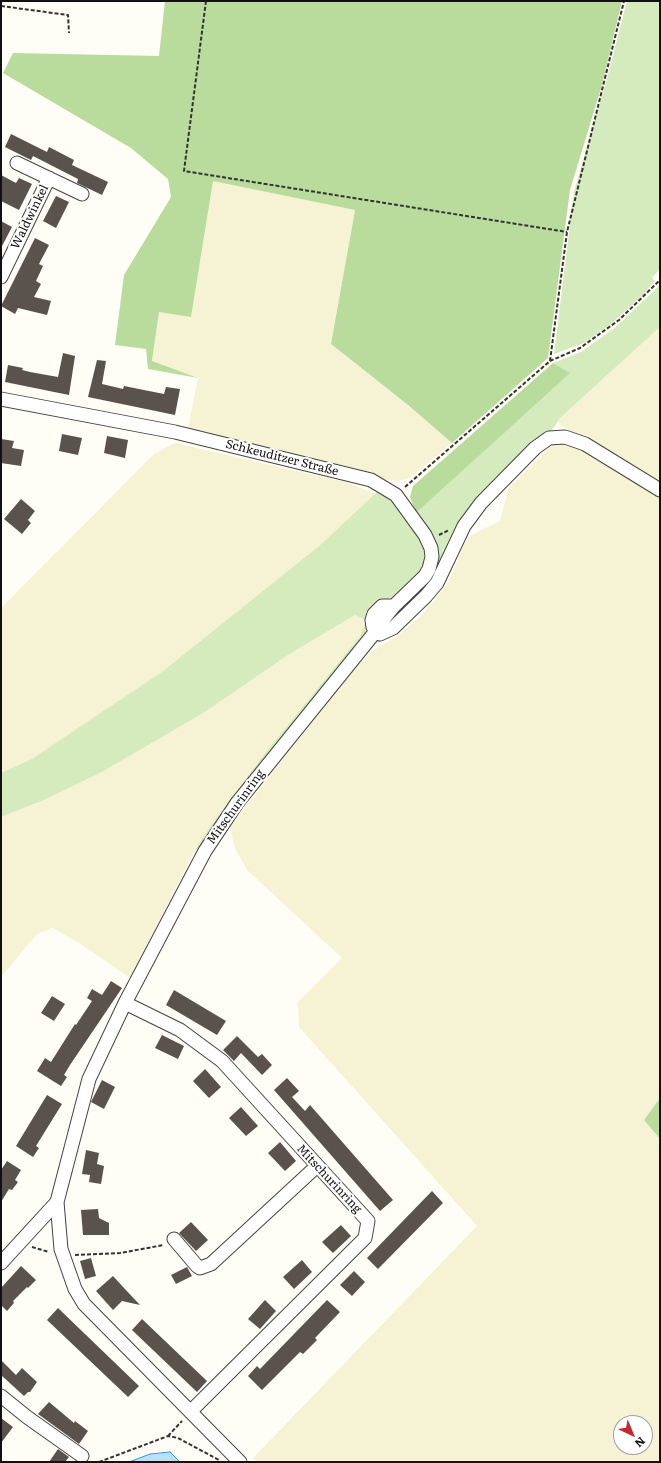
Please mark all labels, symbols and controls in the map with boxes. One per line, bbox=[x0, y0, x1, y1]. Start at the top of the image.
street label: Waldwinkel bbox=[8, 182, 52, 252]
street label: Schkeuditzer Straße bbox=[224, 437, 340, 479]
street label: Mitschurinring bbox=[204, 767, 268, 847]
street label: Mitschurinring bbox=[294, 1142, 364, 1216]
north arrow bbox=[613, 1415, 653, 1455]
text: N bbox=[632, 1434, 650, 1452]

